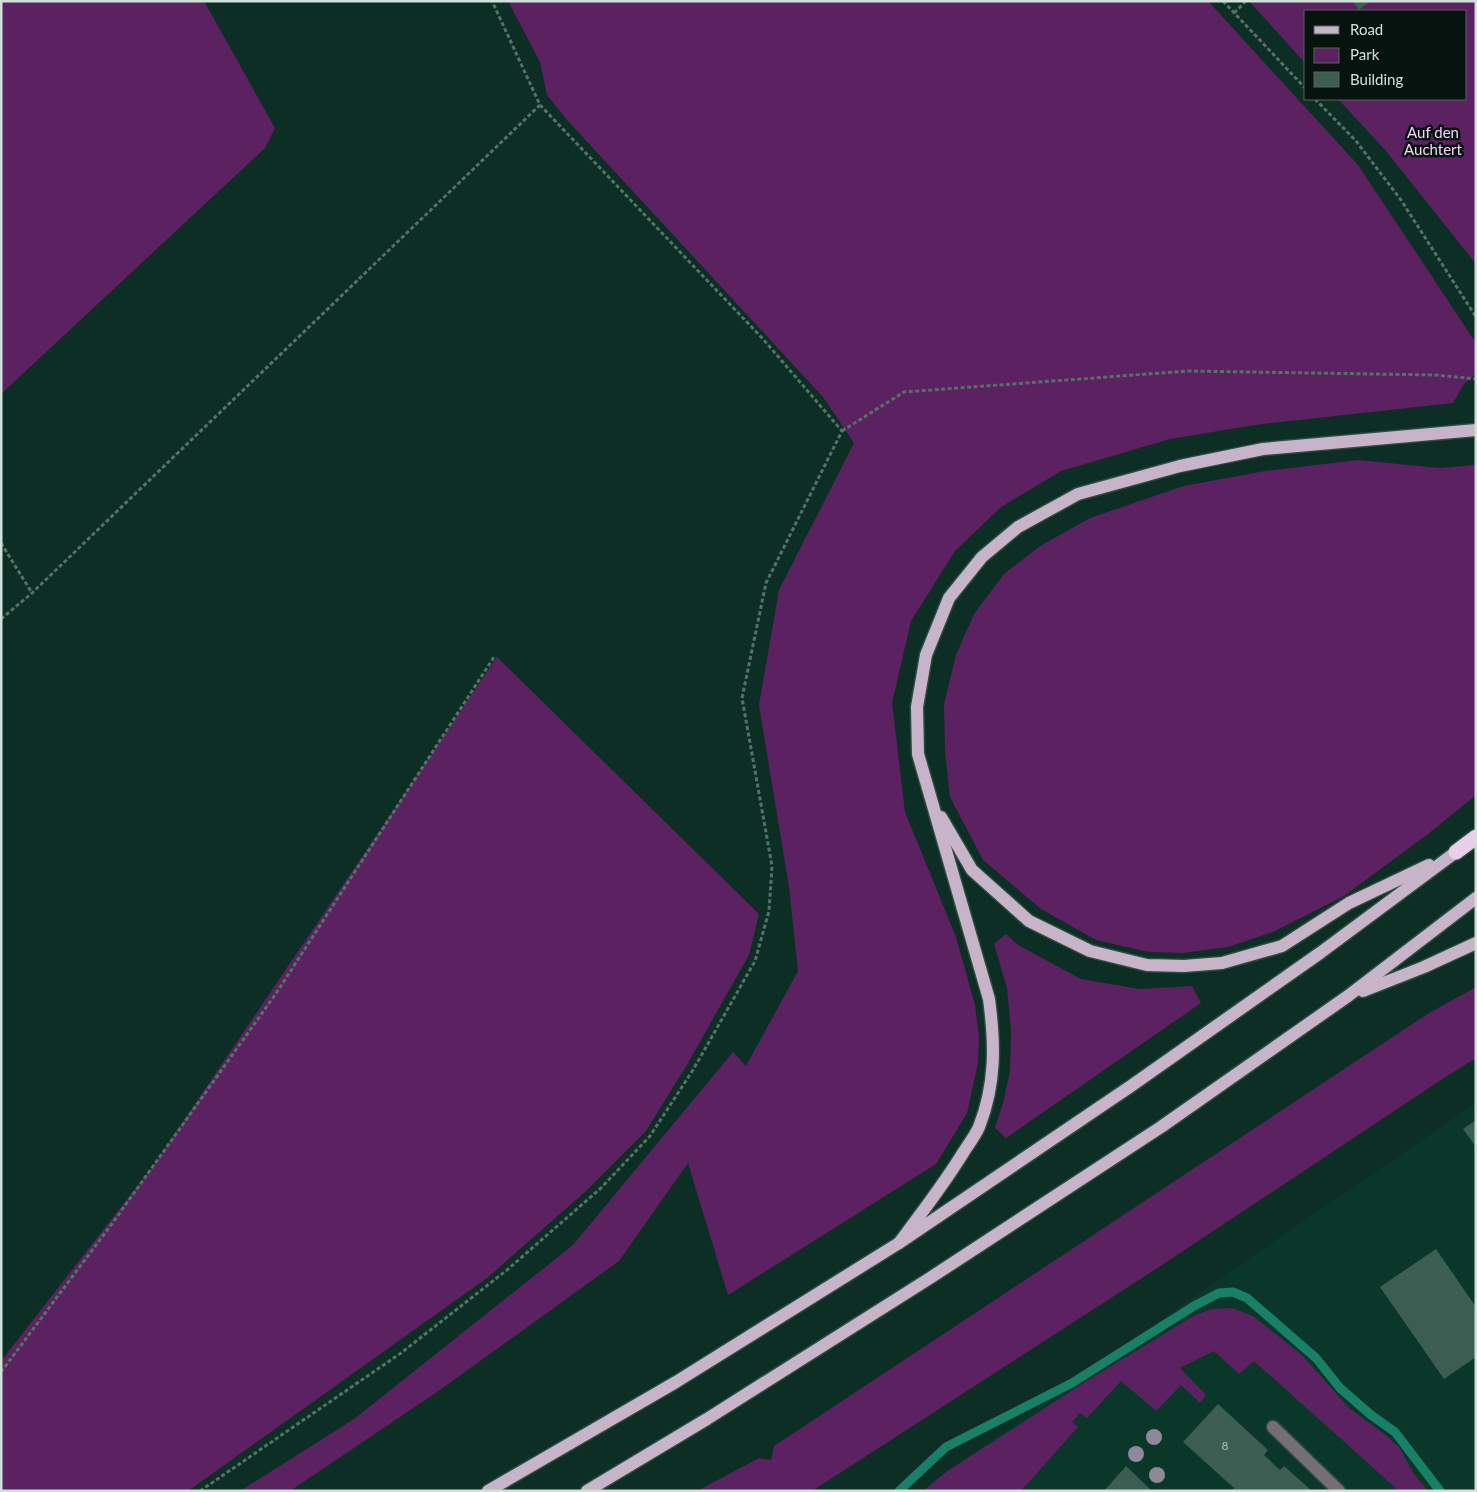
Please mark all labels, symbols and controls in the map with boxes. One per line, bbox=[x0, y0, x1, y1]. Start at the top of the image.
legend bbox=[1304, 10, 1467, 100]
text: Road bbox=[1350, 20, 1383, 38]
text: Park bbox=[1350, 45, 1380, 63]
text: Building bbox=[1350, 70, 1403, 88]
park label: Auf den Auchtert bbox=[1404, 123, 1463, 158]
house number: 8 bbox=[1222, 1438, 1229, 1453]

